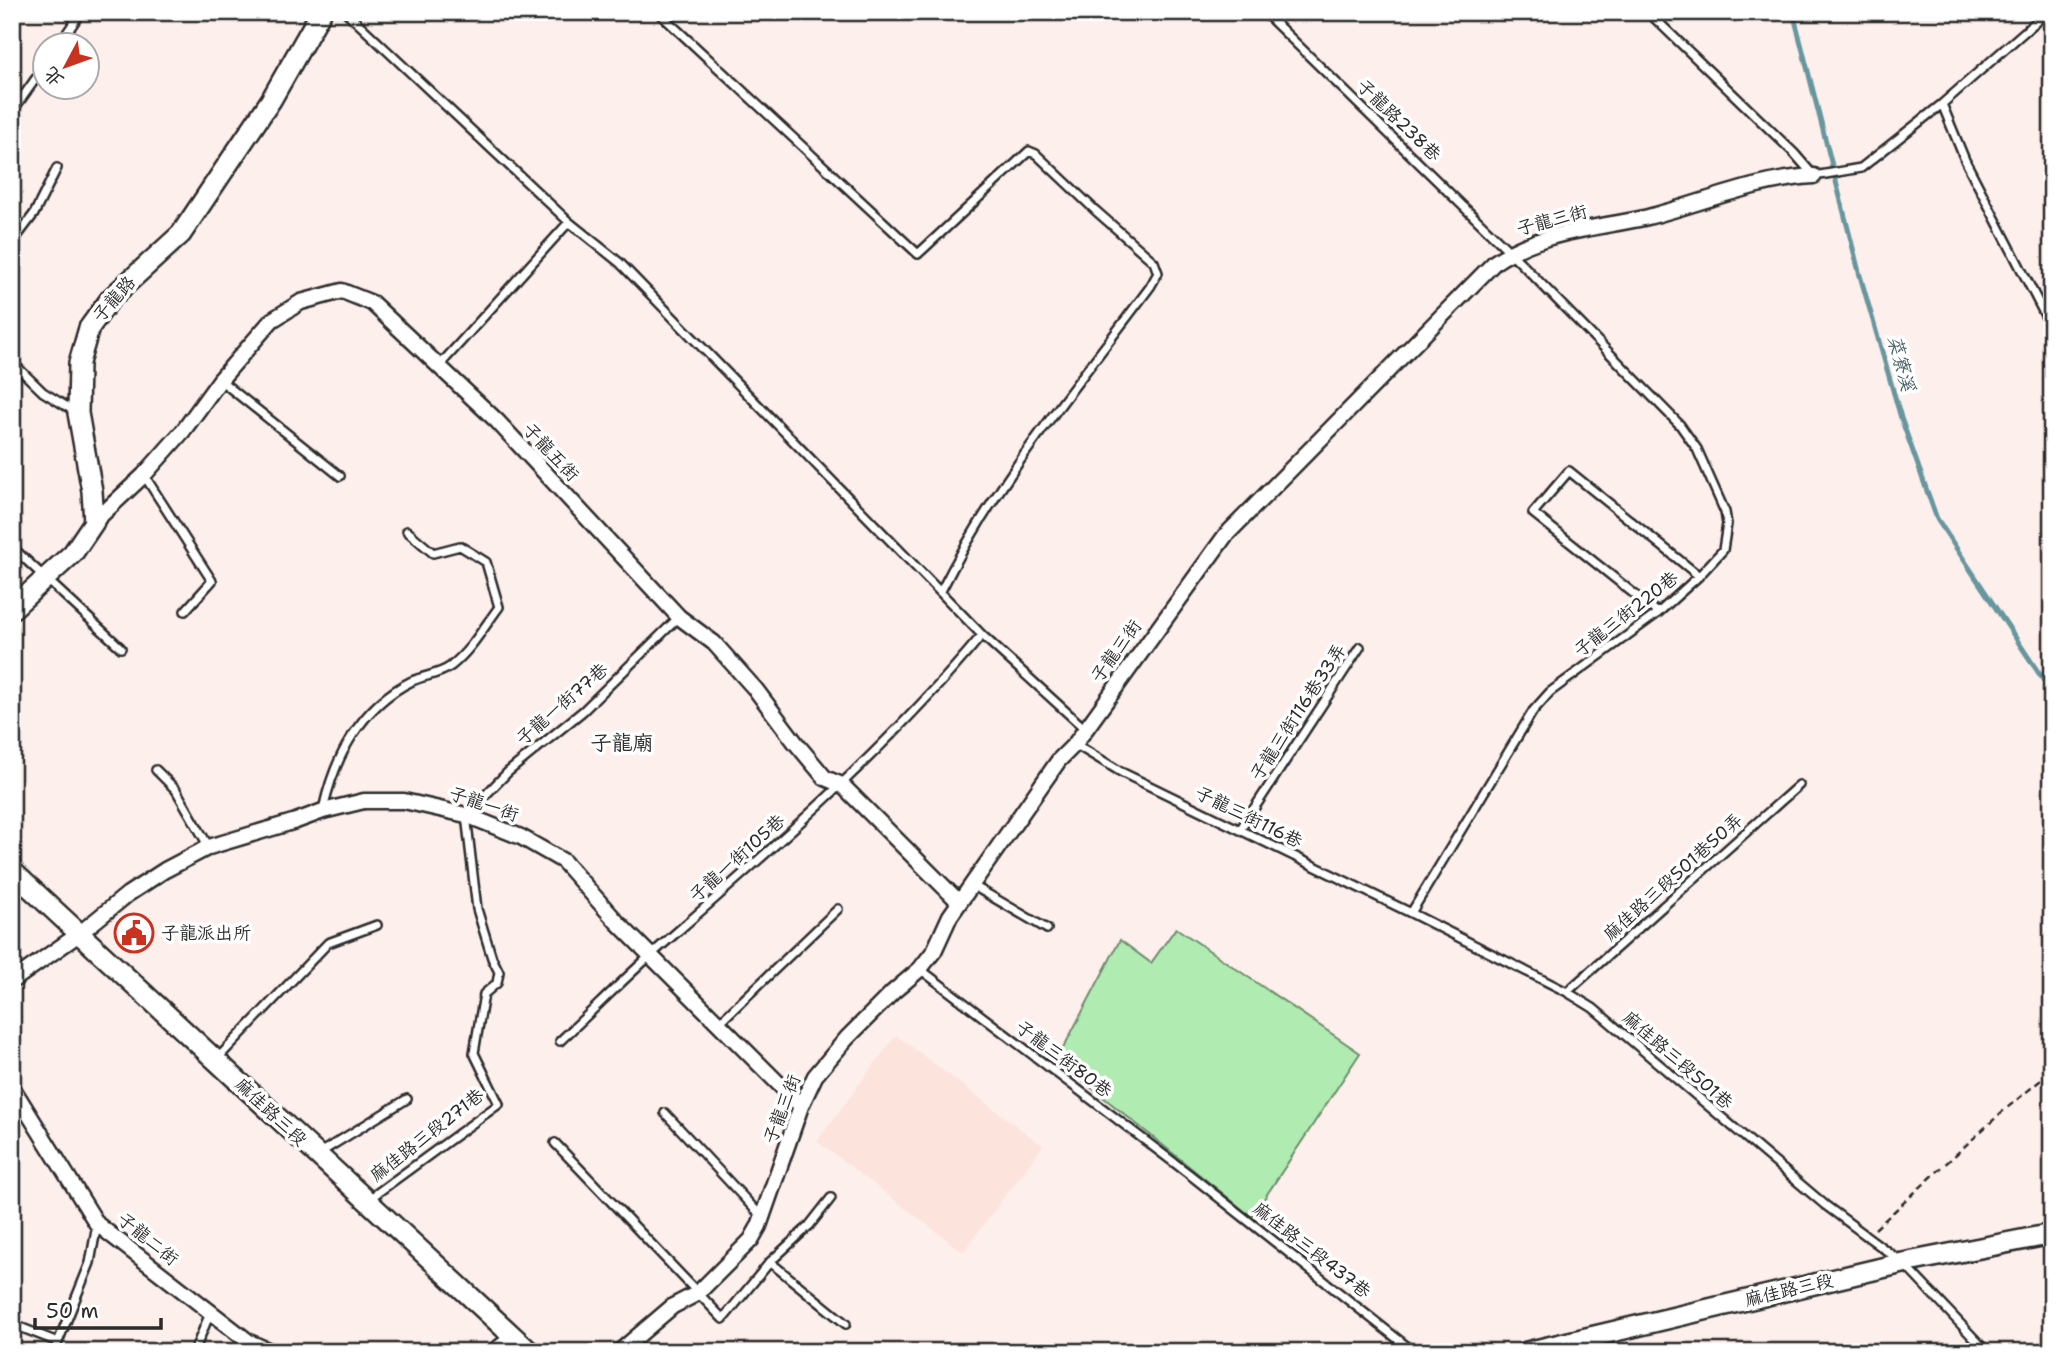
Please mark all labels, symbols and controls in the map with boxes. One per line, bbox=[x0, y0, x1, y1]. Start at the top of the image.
north arrow bbox=[32, 32, 102, 102]
text: 北 bbox=[38, 61, 69, 92]
street label: 子龍路238巷 bbox=[1352, 74, 1446, 166]
street label: 子龍三街 bbox=[1514, 199, 1590, 241]
street label: 子龍路 bbox=[87, 271, 141, 327]
water label: 菜寮溪 bbox=[1882, 332, 1921, 395]
street label: 子龍五街 bbox=[518, 417, 584, 487]
street label: 子龍三街220巷 bbox=[1569, 566, 1683, 662]
street label: 子龍三街 bbox=[1085, 615, 1147, 687]
street label: 子龍三街116巷33弄 bbox=[1245, 639, 1351, 785]
street label: 子龍一街77巷 bbox=[511, 658, 613, 750]
district label: 子龍廟 bbox=[591, 729, 654, 757]
street label: 子龍一街 bbox=[446, 781, 522, 827]
street label: 子龍三街116巷 bbox=[1191, 781, 1307, 853]
street label: 麻佳路三段501巷50弄 bbox=[1598, 808, 1748, 946]
street label: 子龍一街105巷 bbox=[684, 809, 790, 907]
public building icon: 子龍派出所 bbox=[113, 912, 155, 954]
place label: 子龍派出所 bbox=[161, 921, 251, 945]
street label: 麻佳路三段501巷 bbox=[1618, 1006, 1738, 1114]
street label: 子龍三街80巷 bbox=[1011, 1015, 1117, 1103]
street label: 子龍三街 bbox=[758, 1071, 806, 1147]
street label: 麻佳路三段 bbox=[230, 1073, 312, 1151]
street label: 麻佳路三段271巷 bbox=[365, 1083, 489, 1187]
street label: 麻佳路三段437巷 bbox=[1248, 1197, 1376, 1303]
street label: 子龍二街 bbox=[112, 1207, 184, 1271]
street label: 麻佳路三段 bbox=[1742, 1268, 1836, 1312]
scale bar bbox=[35, 1287, 161, 1331]
text: 50 m bbox=[46, 1297, 99, 1325]

